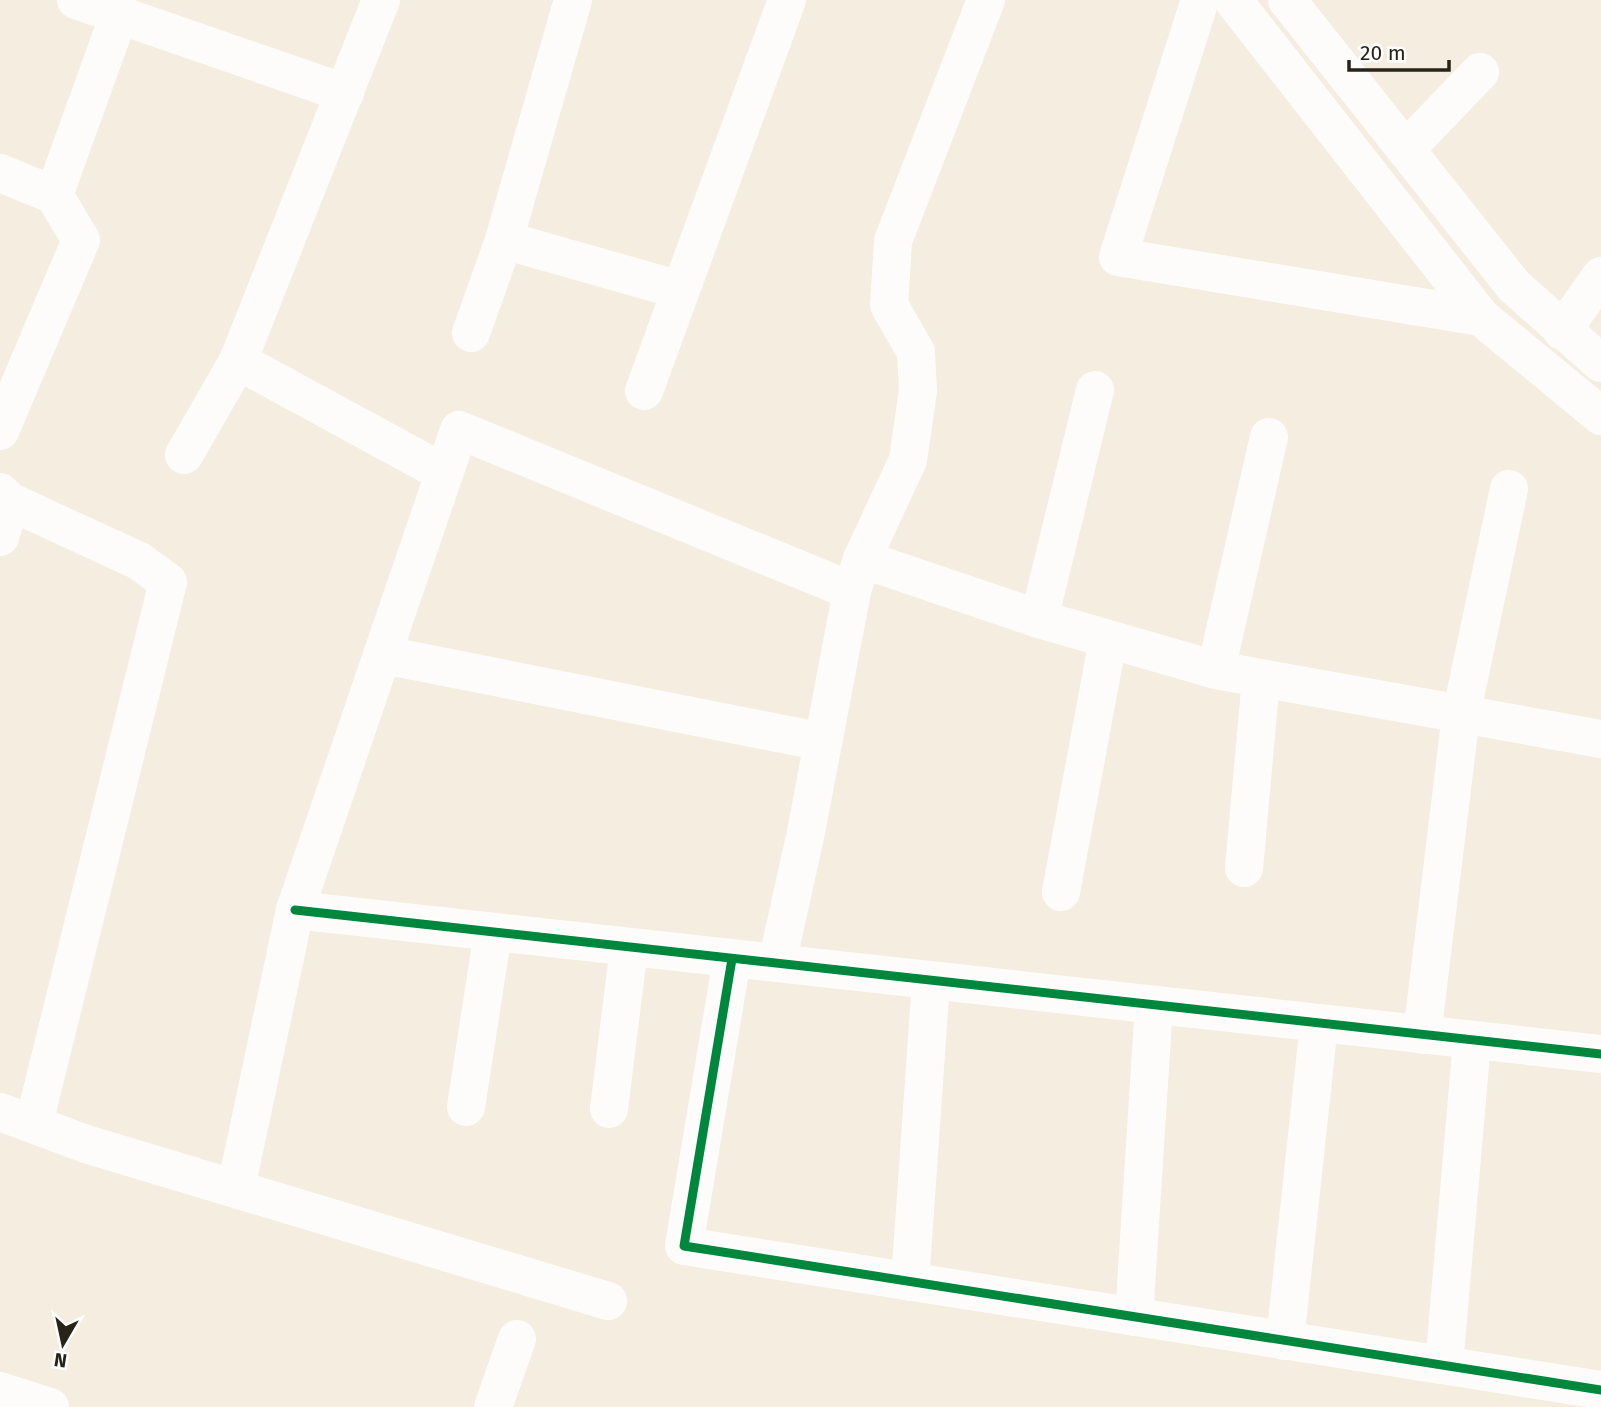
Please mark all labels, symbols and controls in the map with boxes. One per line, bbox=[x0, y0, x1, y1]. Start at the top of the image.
scale bar bbox=[1349, 28, 1449, 72]
text: 20 m bbox=[1360, 40, 1406, 66]
north arrow bbox=[28, 1309, 98, 1379]
text: N bbox=[52, 1348, 68, 1373]

